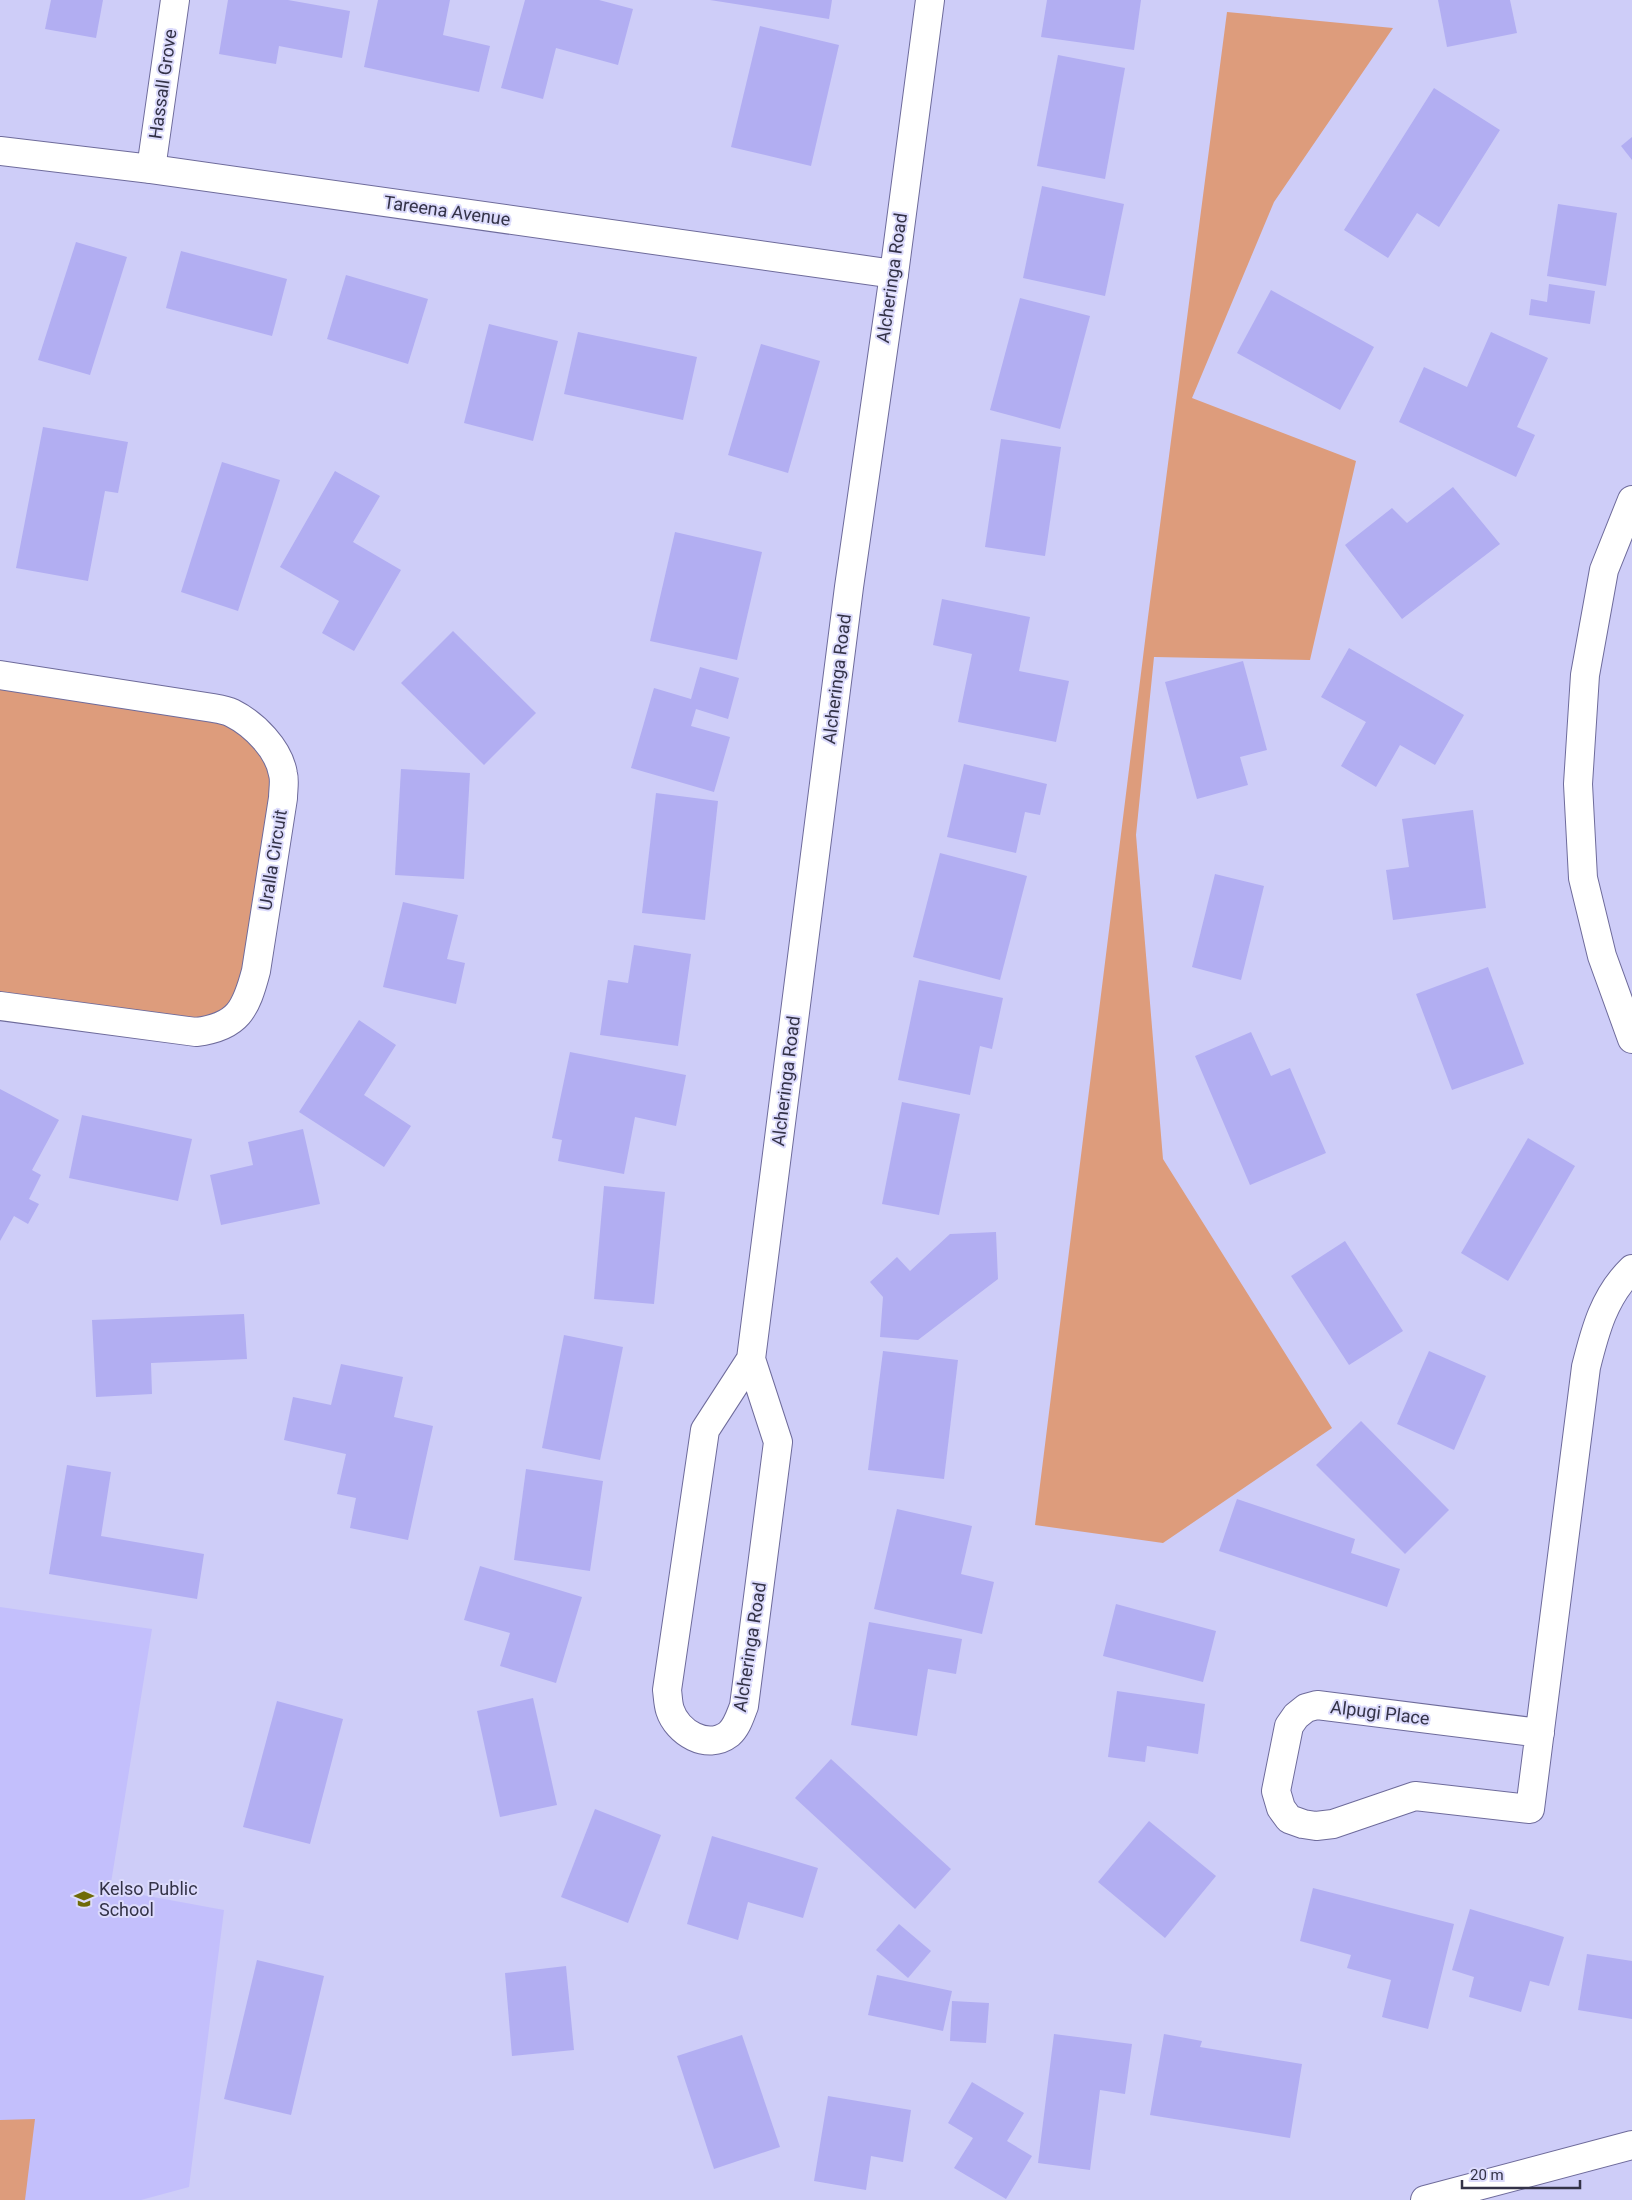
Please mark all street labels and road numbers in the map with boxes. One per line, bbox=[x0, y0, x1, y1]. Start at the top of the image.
street label: Hassall Grove bbox=[144, 28, 181, 140]
street label: Tareena Avenue bbox=[382, 191, 512, 230]
street label: Alcheringa Road bbox=[872, 212, 911, 344]
street label: Alcheringa Road bbox=[818, 613, 855, 745]
street label: Uralla Circuit bbox=[254, 808, 291, 912]
street label: Alcheringa Road bbox=[767, 1015, 804, 1147]
street label: Alcheringa Road bbox=[729, 1581, 770, 1713]
street label: Alpugi Place bbox=[1329, 1696, 1431, 1729]

